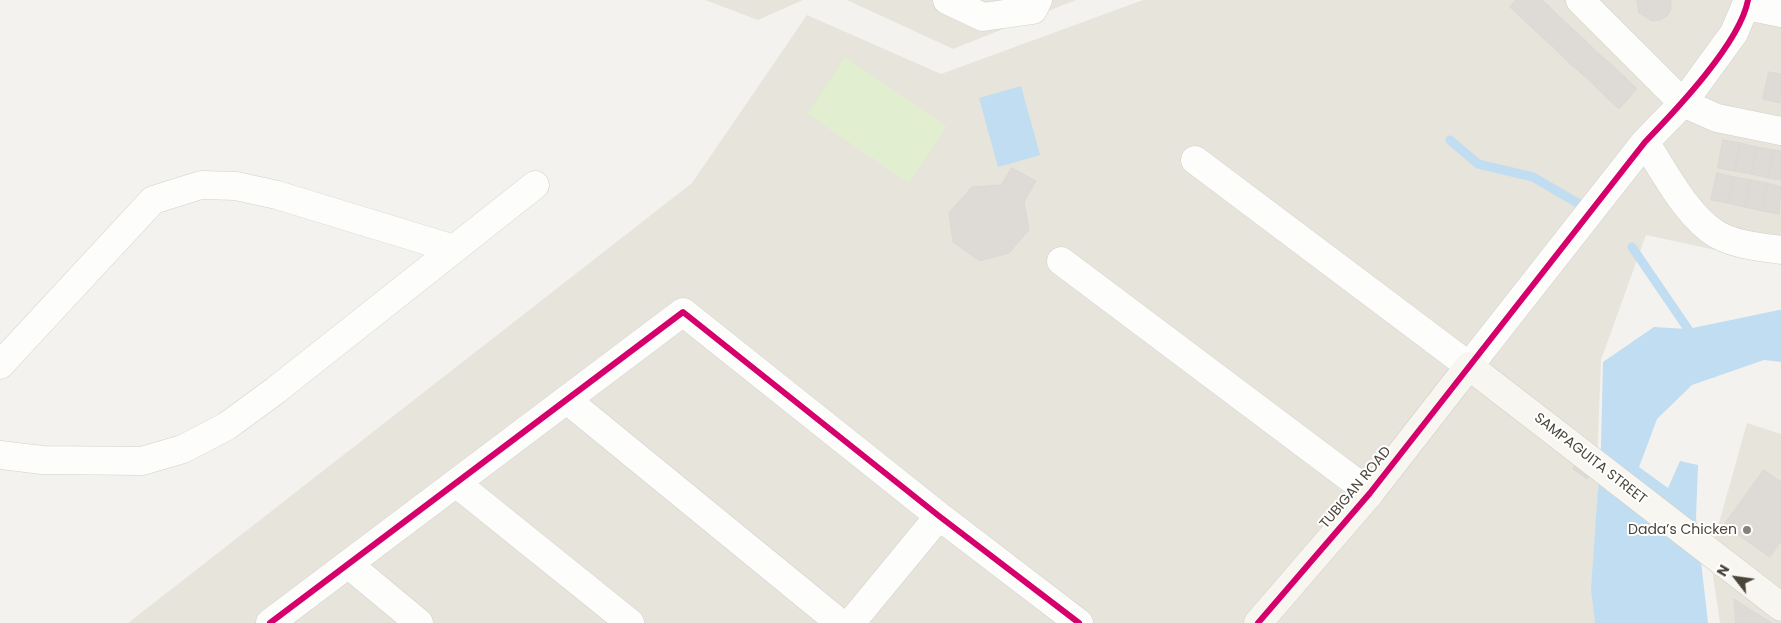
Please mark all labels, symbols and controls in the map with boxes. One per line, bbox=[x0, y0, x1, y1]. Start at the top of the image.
street label: SAMPAGUITA STREET bbox=[1530, 410, 1650, 508]
street label: TUBIGAN ROAD bbox=[1317, 444, 1395, 532]
place label: Dada’s Chicken bbox=[1628, 522, 1737, 538]
marker: Dada’s Chicken bbox=[1741, 524, 1753, 536]
north arrow bbox=[1711, 553, 1761, 603]
text: N bbox=[1712, 561, 1734, 580]

